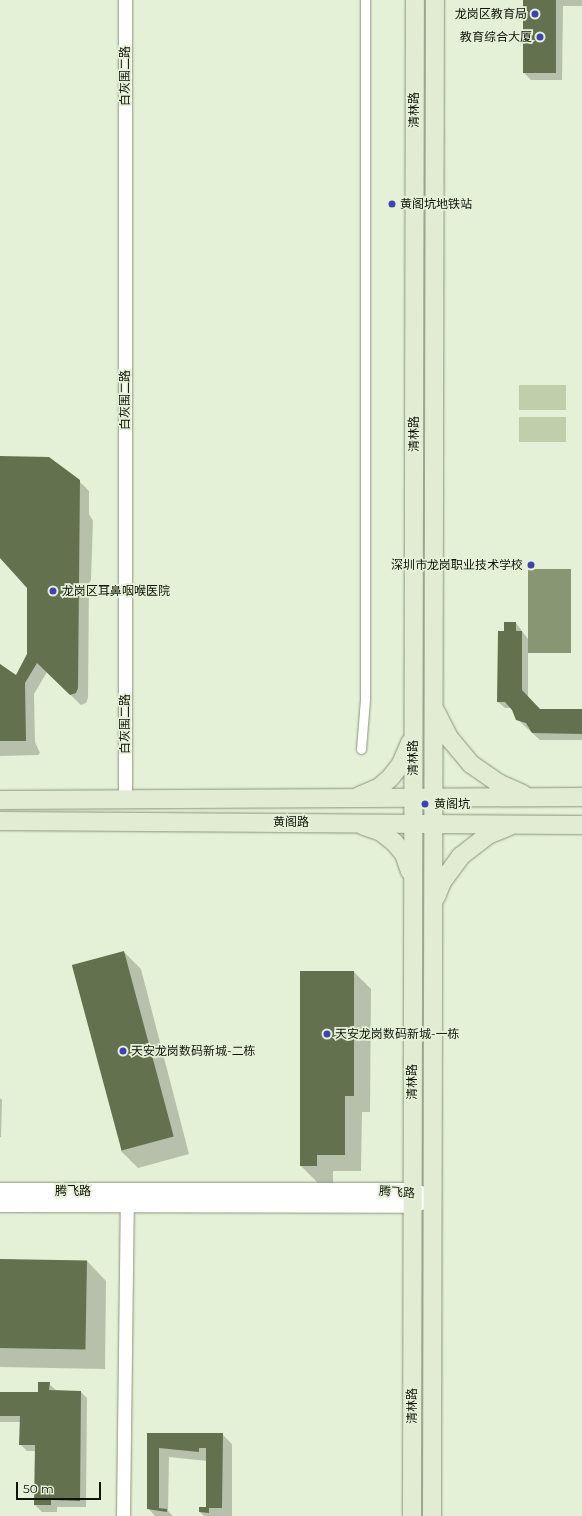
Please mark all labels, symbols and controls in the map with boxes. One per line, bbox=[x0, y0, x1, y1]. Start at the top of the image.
place label: 龙岗区教育局 bbox=[455, 7, 527, 21]
marker: 龙岗区教育局 bbox=[530, 9, 540, 19]
place label: 教育综合大厦 bbox=[460, 30, 532, 44]
marker: 教育综合大厦 bbox=[535, 32, 545, 42]
street label: 白灰围二路 bbox=[118, 46, 132, 106]
street label: 清林路 bbox=[407, 92, 421, 128]
place label: 黄阁坑地铁站 bbox=[400, 197, 472, 211]
marker: 黄阁坑地铁站 bbox=[387, 199, 397, 209]
street label: 白灰围二路 bbox=[118, 370, 132, 430]
street label: 清林路 bbox=[407, 416, 421, 452]
place label: 深圳市龙岗职业技术学校 bbox=[391, 558, 523, 572]
marker: 深圳市龙岗职业技术学校 bbox=[526, 560, 536, 570]
place label: 龙岗区耳鼻咽喉医院 bbox=[62, 584, 170, 598]
marker: 龙岗区耳鼻咽喉医院 bbox=[47, 585, 59, 597]
street label: 白灰围二路 bbox=[118, 694, 132, 754]
street label: 清林路 bbox=[406, 740, 420, 776]
place label: 黄阁坑 bbox=[434, 797, 470, 811]
marker: 黄阁坑 bbox=[419, 798, 431, 810]
street label: 黄阁路 bbox=[273, 815, 309, 829]
place label: 天安龙岗数码新城-一栋 bbox=[335, 1027, 460, 1041]
marker: 天安龙岗数码新城-一栋 bbox=[322, 1029, 332, 1039]
place label: 天安龙岗数码新城-二栋 bbox=[131, 1044, 256, 1058]
marker: 天安龙岗数码新城-二栋 bbox=[118, 1046, 128, 1056]
street label: 清林路 bbox=[405, 1064, 419, 1100]
street label: 腾飞路 bbox=[55, 1184, 91, 1198]
street label: 腾飞路 bbox=[379, 1184, 415, 1200]
street label: 清林路 bbox=[405, 1388, 419, 1424]
scale bar bbox=[18, 1474, 103, 1500]
text: 50 m bbox=[23, 1481, 54, 1496]

